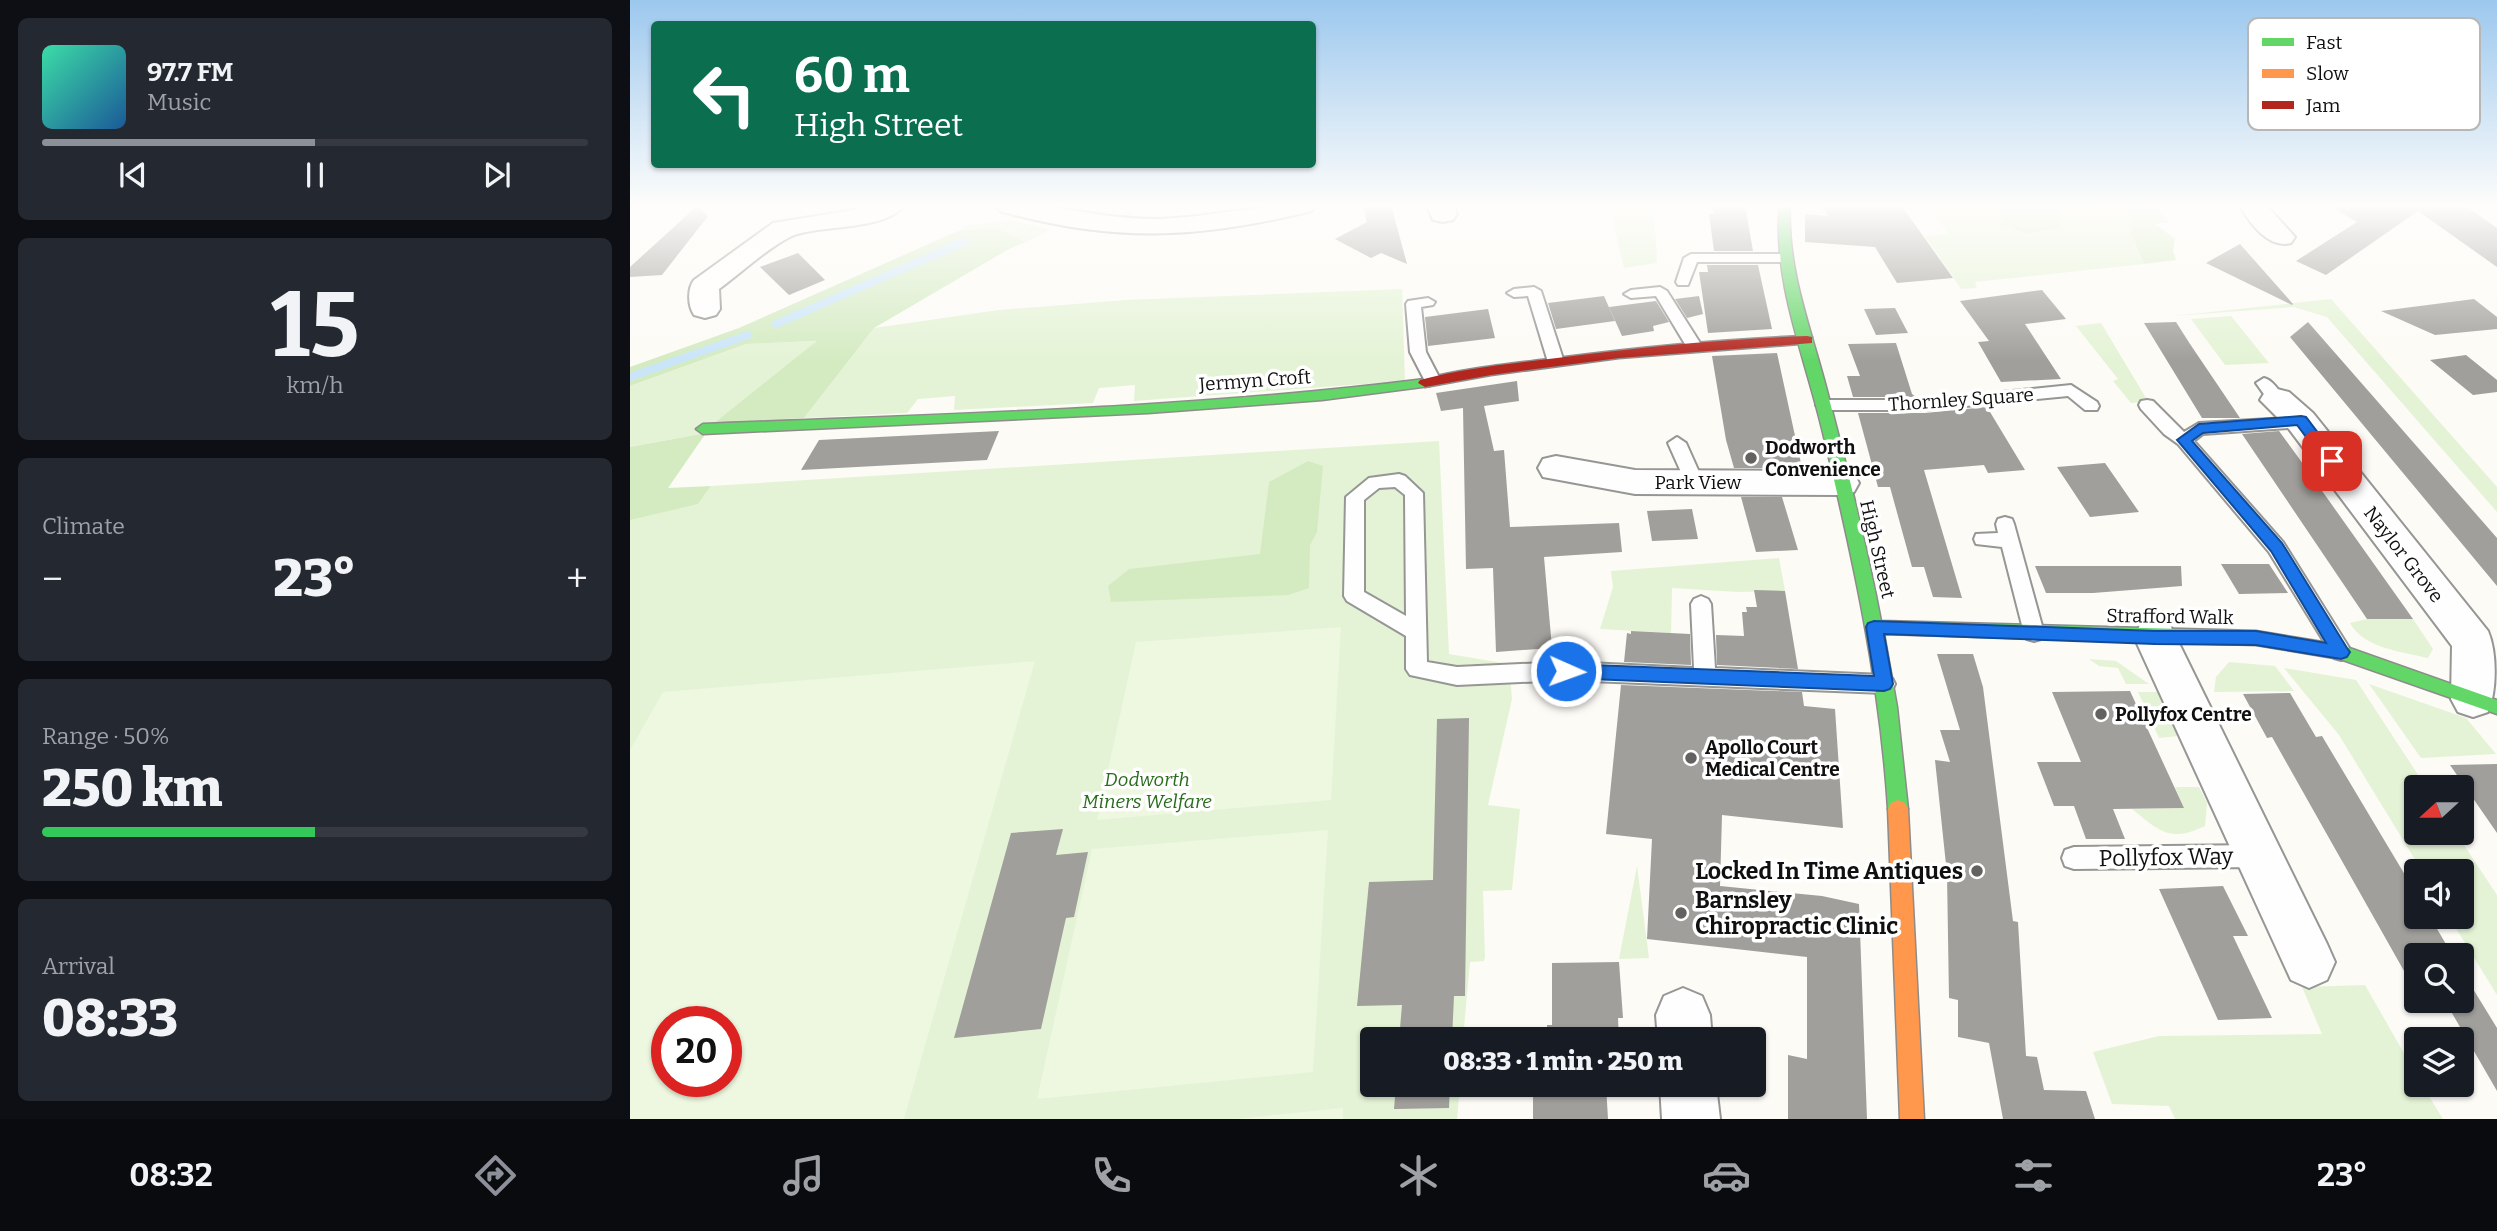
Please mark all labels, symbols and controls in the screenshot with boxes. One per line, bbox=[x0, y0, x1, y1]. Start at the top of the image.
legend bbox=[2248, 18, 2480, 130]
text: Fast bbox=[2306, 31, 2343, 54]
text: 60 m bbox=[794, 46, 910, 105]
icon: left bbox=[679, 49, 770, 140]
text: 97.7 FM bbox=[147, 57, 234, 88]
text: Slow bbox=[2306, 62, 2349, 85]
text: Music bbox=[147, 88, 211, 116]
text: Jam bbox=[2305, 94, 2340, 117]
text: High Street bbox=[794, 106, 963, 144]
icon: previous bbox=[114, 156, 152, 194]
icon: pause bbox=[296, 156, 334, 194]
icon: next bbox=[478, 156, 516, 194]
text: 15 bbox=[270, 271, 360, 380]
street label: Jermyn Croft bbox=[1197, 365, 1312, 396]
text: km/h bbox=[287, 371, 343, 399]
street label: Thornley Square bbox=[1888, 383, 2035, 416]
pin bbox=[2302, 431, 2362, 491]
place label: Dodworth Convenience bbox=[1765, 436, 1881, 481]
icon: arrive bbox=[2313, 442, 2351, 480]
marker: Dodworth Convenience bbox=[1743, 450, 1759, 466]
street label: Park View bbox=[1654, 471, 1742, 494]
street label: High Street bbox=[1855, 498, 1900, 601]
street label: Naylor Grove bbox=[2359, 502, 2448, 607]
text: Climate bbox=[42, 512, 125, 540]
text: 23° bbox=[273, 547, 356, 610]
text: − bbox=[42, 556, 63, 602]
text: + bbox=[566, 556, 588, 602]
street label: Strafford Walk bbox=[2106, 604, 2234, 629]
position arrow bbox=[1529, 634, 1603, 708]
place label: Pollyfox Centre bbox=[2115, 703, 2252, 726]
marker: Pollyfox Centre bbox=[2093, 706, 2109, 722]
text: Range · 50% bbox=[42, 722, 170, 750]
place label: Apollo Court Medical Centre bbox=[1705, 736, 1840, 781]
marker: Apollo Court Medical Centre bbox=[1683, 750, 1699, 766]
text: 250 km bbox=[42, 757, 223, 820]
park label: Dodworth Miners Welfare bbox=[1082, 768, 1212, 813]
north arrow bbox=[2404, 775, 2474, 845]
map controls bbox=[2404, 775, 2474, 1097]
street label: Pollyfox Way bbox=[2098, 842, 2234, 872]
place label: Locked In Time Antiques bbox=[1695, 857, 1963, 885]
button: sound bbox=[2404, 859, 2474, 929]
marker: Locked In Time Antiques bbox=[1969, 863, 1985, 879]
place label: Barnsley Chiropractic Clinic bbox=[1695, 886, 1898, 940]
marker: Barnsley Chiropractic Clinic bbox=[1673, 905, 1689, 921]
button: search bbox=[2404, 943, 2474, 1013]
text: Arrival bbox=[42, 952, 115, 980]
text: 08:33 bbox=[42, 987, 178, 1050]
speed limit sign: 20 bbox=[651, 1006, 742, 1097]
button: layers bbox=[2404, 1027, 2474, 1097]
text: 08:33 · 1 min · 250 m bbox=[1443, 1046, 1683, 1077]
icon: directions bbox=[471, 1151, 520, 1200]
icon: music bbox=[779, 1151, 828, 1200]
icon: phone bbox=[1087, 1151, 1136, 1200]
icon: climate bbox=[1394, 1151, 1443, 1200]
icon: car bbox=[1702, 1151, 1751, 1200]
icon: filters bbox=[2009, 1151, 2058, 1200]
text: 08:32 bbox=[129, 1156, 213, 1194]
text: 23° bbox=[2317, 1156, 2368, 1194]

